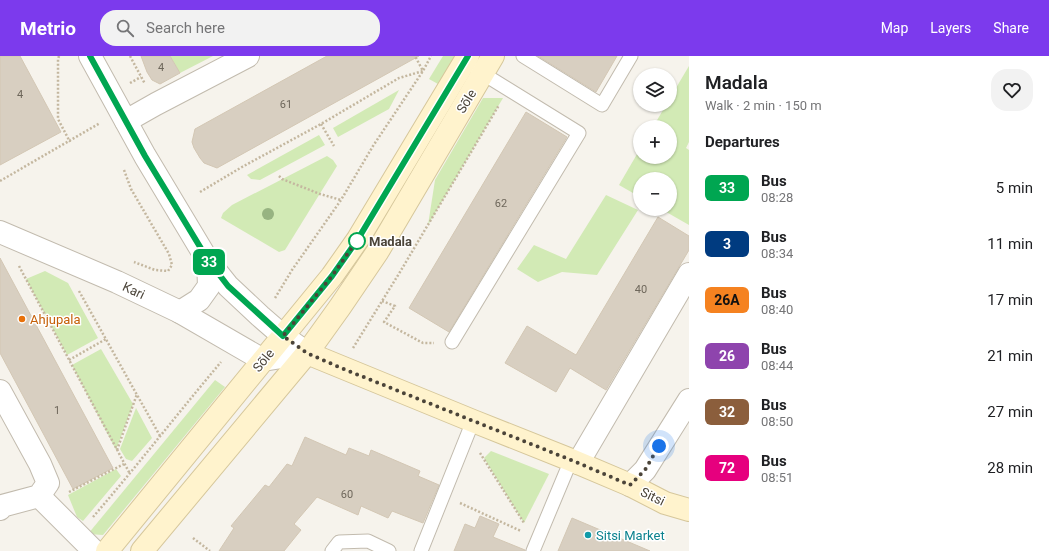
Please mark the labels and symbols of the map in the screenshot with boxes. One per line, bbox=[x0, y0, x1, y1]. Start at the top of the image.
house number: 4 bbox=[158, 61, 164, 74]
street label: Sõle bbox=[454, 87, 479, 116]
house number: 4 bbox=[17, 88, 23, 101]
house number: 61 bbox=[280, 98, 292, 111]
house number: 62 bbox=[495, 197, 507, 210]
marker: Madala bbox=[348, 232, 366, 250]
place label: Madala bbox=[369, 234, 412, 249]
line badge: 33 bbox=[191, 249, 227, 275]
street label: Kari bbox=[120, 279, 147, 302]
house number: 40 bbox=[635, 283, 647, 296]
place label: Ahjupala bbox=[30, 312, 81, 327]
marker: Ahjupala bbox=[17, 314, 27, 324]
street label: Sõle bbox=[250, 346, 277, 375]
house number: 1 bbox=[54, 404, 60, 417]
your location bbox=[649, 436, 669, 456]
street label: Sitsi bbox=[638, 484, 667, 509]
house number: 60 bbox=[341, 488, 353, 501]
place label: Sitsi Market bbox=[596, 528, 665, 543]
marker: Sitsi Market bbox=[583, 530, 593, 540]

